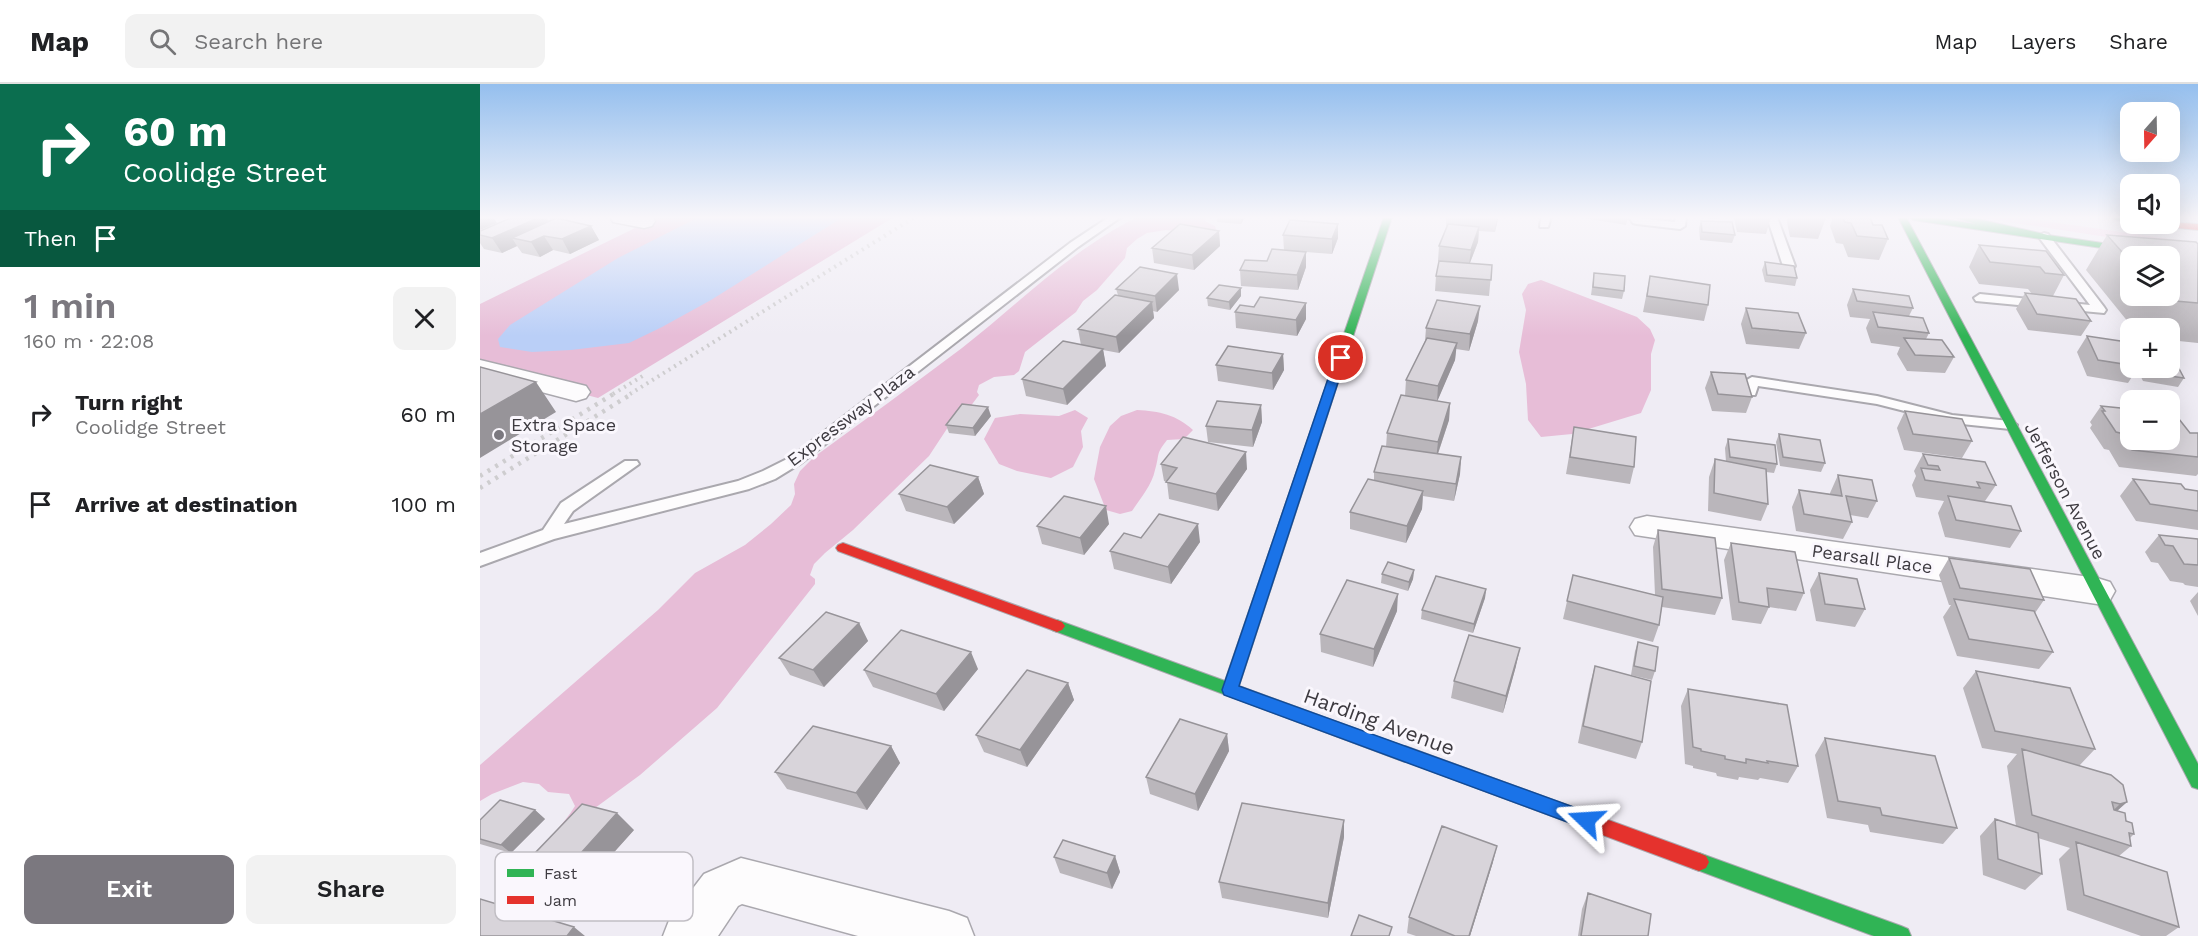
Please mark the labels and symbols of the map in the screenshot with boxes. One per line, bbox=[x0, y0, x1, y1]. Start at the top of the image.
north arrow bbox=[2120, 102, 2180, 162]
pin bbox=[1315, 332, 1366, 383]
street label: Expressway Plaza bbox=[783, 361, 919, 470]
place label: Extra Space Storage bbox=[511, 414, 616, 456]
street label: Jefferson Avenue bbox=[2020, 419, 2110, 563]
marker: Extra Space Storage bbox=[492, 428, 506, 442]
street label: Pearsall Place bbox=[1810, 540, 1934, 577]
street label: Harding Avenue bbox=[1300, 683, 1458, 760]
position arrow bbox=[1554, 788, 1618, 852]
legend bbox=[495, 852, 693, 921]
text: Fast bbox=[544, 864, 577, 883]
text: Jam bbox=[544, 891, 577, 910]

